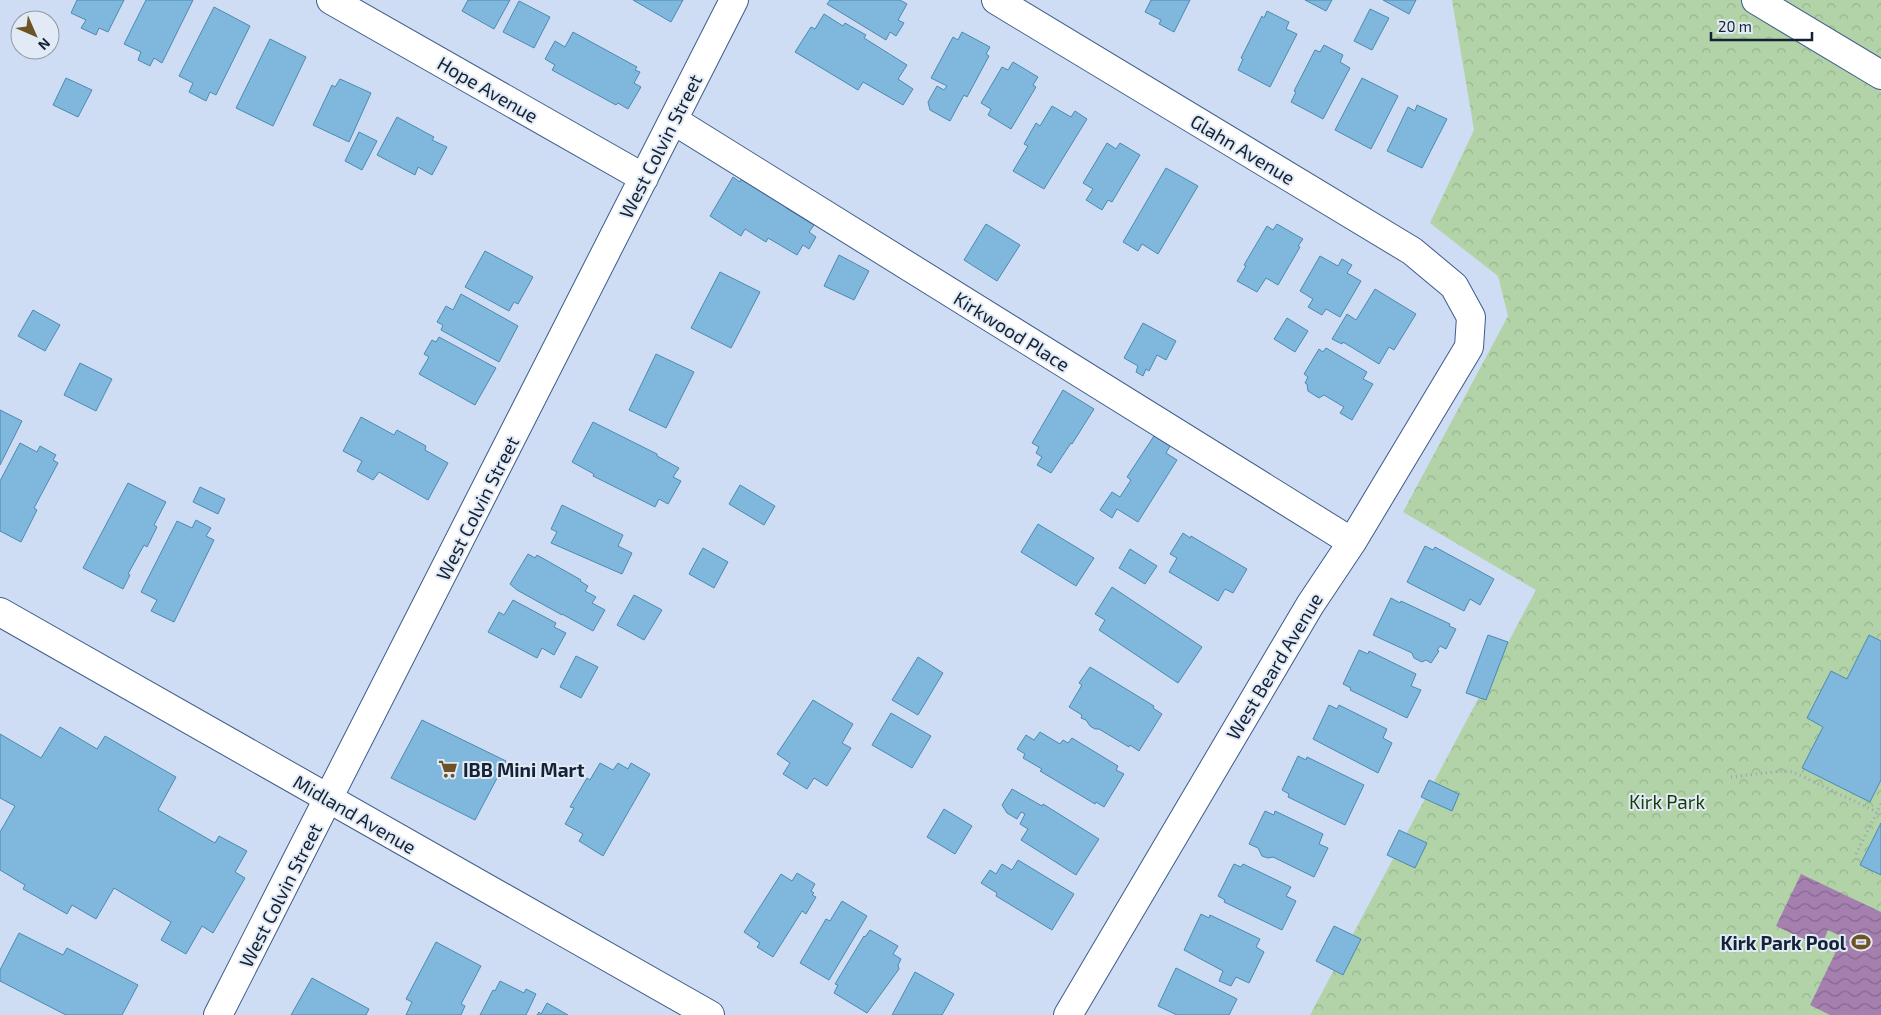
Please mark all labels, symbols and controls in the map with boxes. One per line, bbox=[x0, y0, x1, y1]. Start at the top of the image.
north arrow bbox=[10, 10, 60, 60]
scale bar bbox=[1711, 10, 1812, 42]
text: 20 m bbox=[1718, 17, 1752, 35]
text: N bbox=[35, 35, 54, 54]
street label: Hope Avenue bbox=[434, 51, 542, 127]
street label: West Colvin Street bbox=[614, 70, 706, 222]
street label: Glahn Avenue bbox=[1187, 109, 1299, 189]
street label: Kirkwood Place bbox=[950, 286, 1074, 376]
street label: West Colvin Street bbox=[431, 432, 523, 584]
street label: West Beard Avenue bbox=[1221, 588, 1327, 744]
supermarket icon: IBB Mini Mart bbox=[437, 758, 459, 780]
place label: IBB Mini Mart bbox=[463, 758, 585, 781]
street label: Midland Avenue bbox=[290, 770, 420, 858]
park label: Kirk Park bbox=[1629, 790, 1705, 813]
street label: West Colvin Street bbox=[234, 819, 326, 971]
place label: Kirk Park Pool bbox=[1720, 931, 1847, 954]
sports icon: Kirk Park Pool bbox=[1850, 931, 1872, 953]

